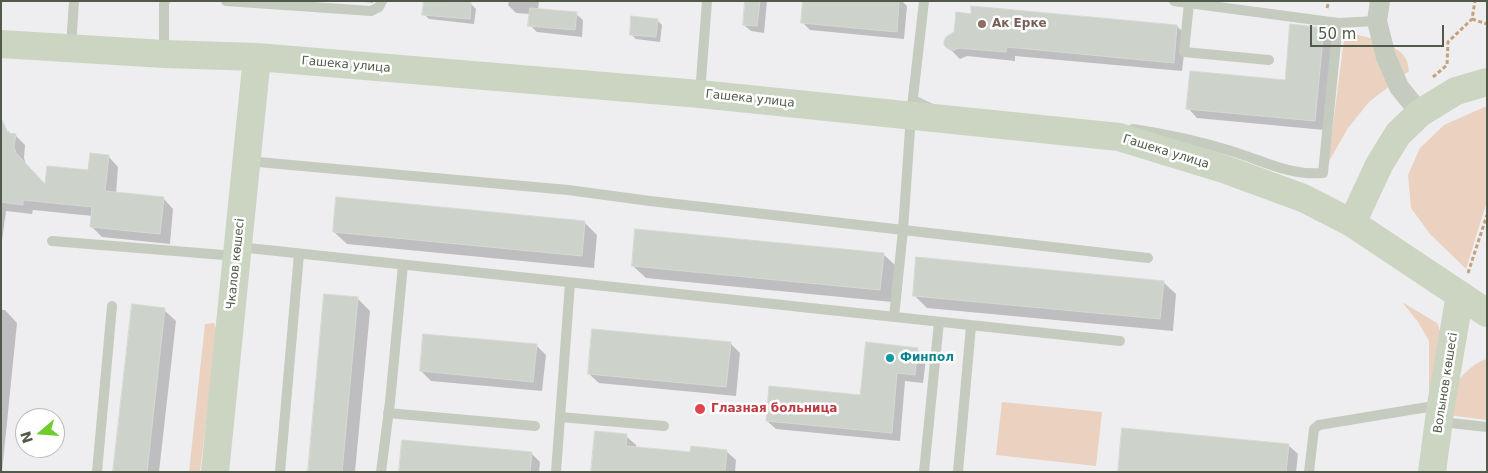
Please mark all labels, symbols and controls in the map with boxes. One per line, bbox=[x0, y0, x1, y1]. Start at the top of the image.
scale bar bbox=[1313, 15, 1447, 47]
place label: Ак Ерке bbox=[992, 17, 1047, 31]
marker: Ак Ерке bbox=[976, 18, 988, 30]
text: 50 m bbox=[1318, 25, 1356, 43]
street label: Гашека улица bbox=[301, 54, 391, 76]
street label: Гашека улица bbox=[705, 87, 795, 111]
street label: Гашека улица bbox=[1121, 132, 1211, 172]
street label: Чкалов көшесі bbox=[224, 218, 248, 310]
street label: Волынов көшесі bbox=[1431, 332, 1461, 434]
place label: Финпол bbox=[900, 351, 954, 365]
marker: Финпол bbox=[884, 352, 896, 364]
marker: Глазная больница bbox=[693, 402, 707, 416]
place label: Глазная больница bbox=[711, 402, 837, 416]
north arrow bbox=[15, 408, 65, 458]
text: N bbox=[17, 429, 36, 445]

